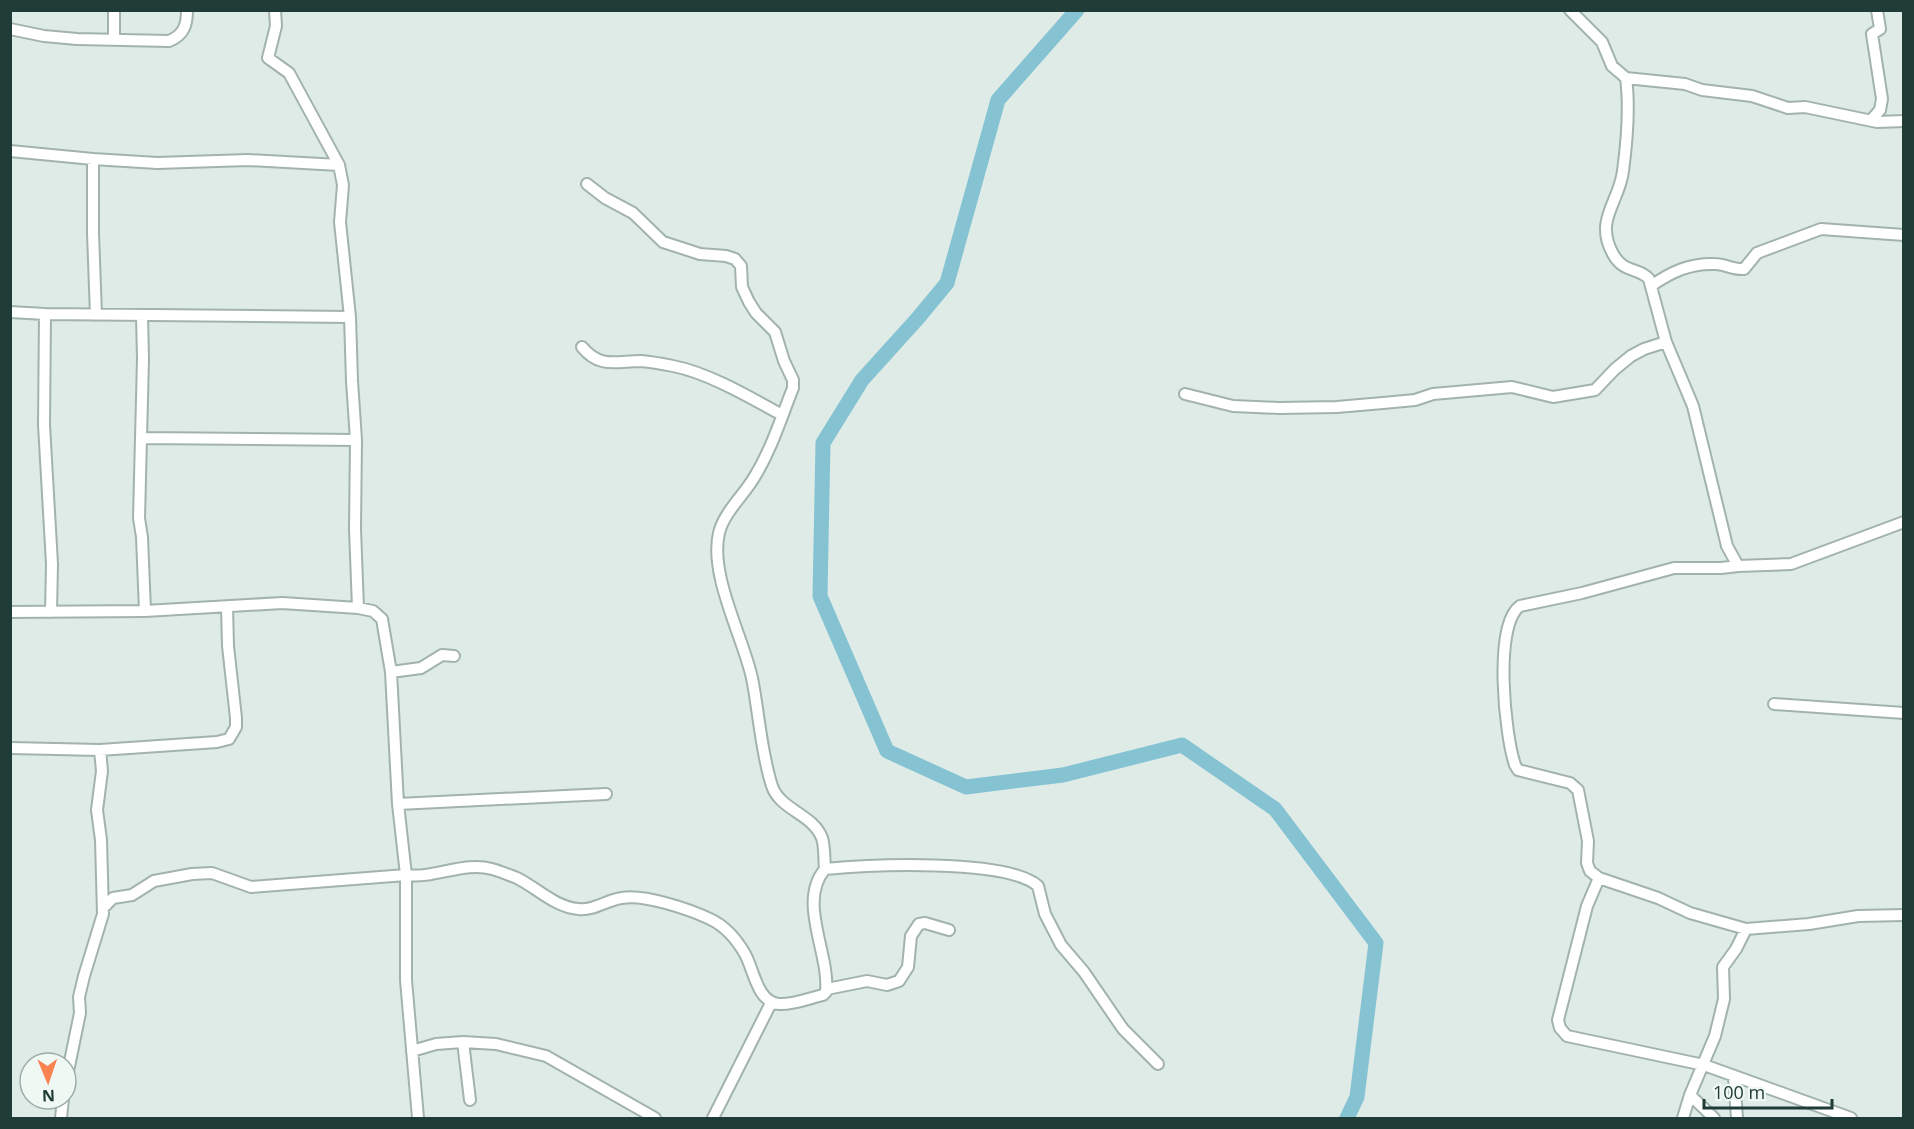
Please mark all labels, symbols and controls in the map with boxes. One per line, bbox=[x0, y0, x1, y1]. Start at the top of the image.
north arrow bbox=[18, 1051, 78, 1111]
scale bar bbox=[1704, 1072, 1832, 1110]
text: 100 m bbox=[1713, 1080, 1765, 1104]
text: N bbox=[42, 1085, 55, 1107]

